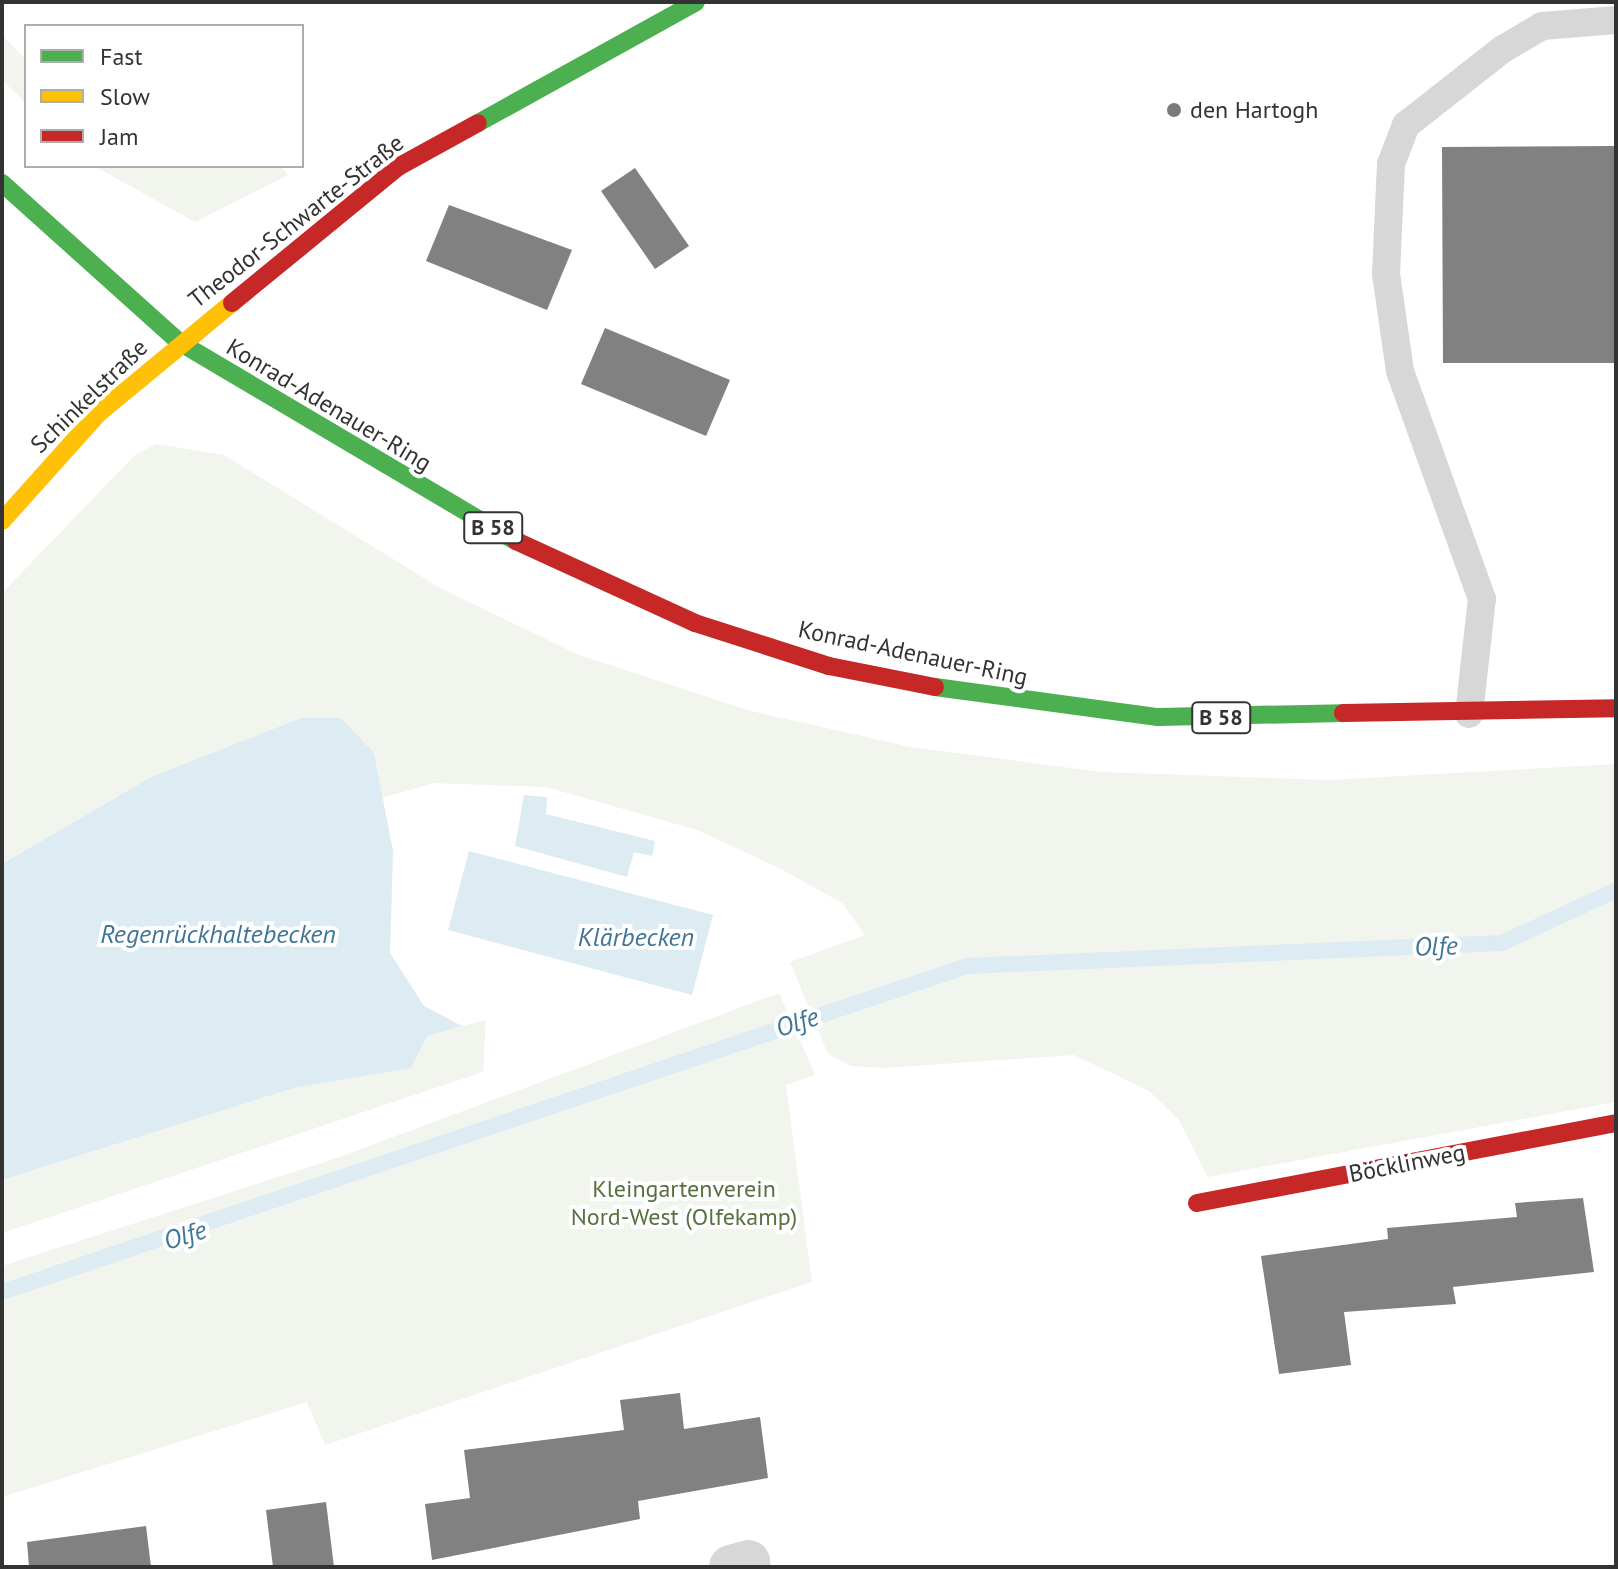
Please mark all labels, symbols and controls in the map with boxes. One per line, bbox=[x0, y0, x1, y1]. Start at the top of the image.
legend bbox=[24, 24, 304, 168]
text: Fast bbox=[100, 41, 143, 72]
text: Slow bbox=[100, 81, 150, 112]
place label: den Hartogh bbox=[1190, 96, 1318, 124]
marker: den Hartogh bbox=[1165, 101, 1183, 119]
text: Jam bbox=[100, 121, 138, 152]
street label: Theodor-Schwarte-Straße bbox=[183, 128, 409, 314]
street label: Konrad-Adenauer-Ring bbox=[221, 332, 437, 478]
street label: Schinkelstraße bbox=[25, 333, 153, 459]
road number: B 58 bbox=[463, 510, 523, 546]
street label: Konrad-Adenauer-Ring bbox=[796, 615, 1030, 691]
road number: B 58 bbox=[1191, 700, 1251, 736]
water label: Regenrückhaltebecken bbox=[100, 918, 336, 950]
water label: Klärbecken bbox=[578, 921, 694, 953]
water label: Olfe bbox=[1414, 930, 1458, 962]
water label: Olfe bbox=[772, 1000, 822, 1044]
street label: Böcklinweg bbox=[1346, 1138, 1468, 1188]
park label: Kleingartenverein Nord-West (Olfekamp) bbox=[571, 1175, 797, 1231]
water label: Olfe bbox=[160, 1214, 210, 1256]

